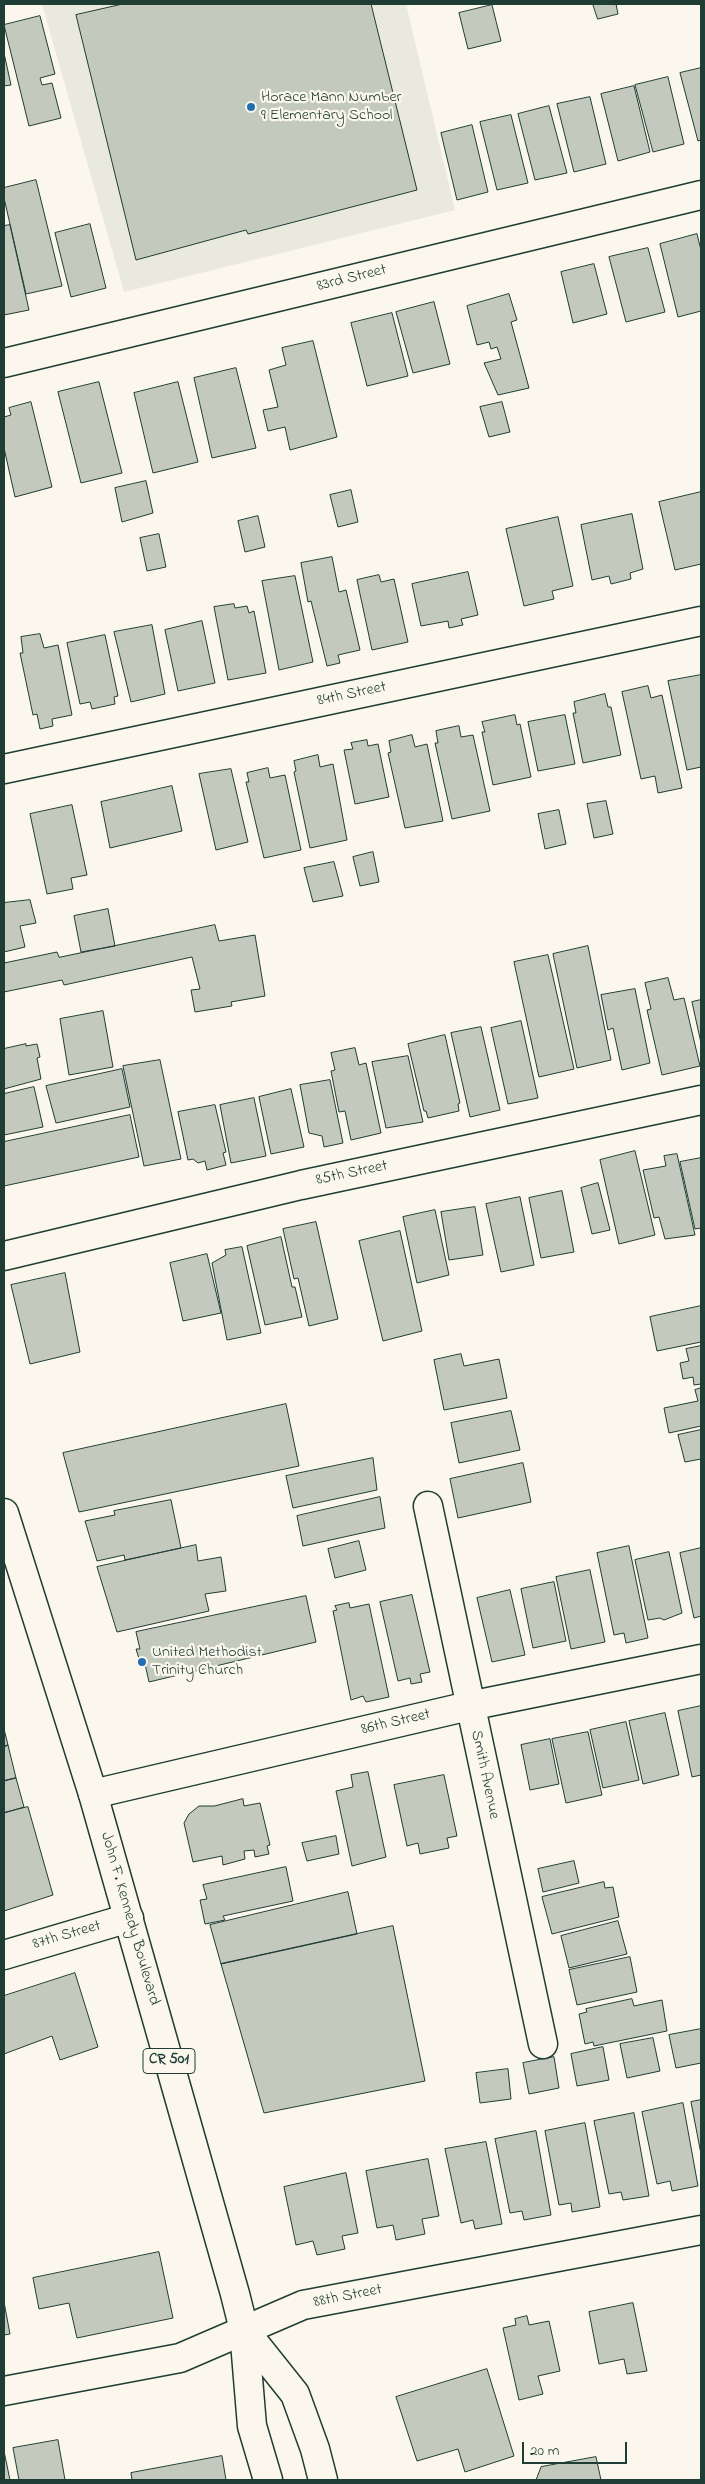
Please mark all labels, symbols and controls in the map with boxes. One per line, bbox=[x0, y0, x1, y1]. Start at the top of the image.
place label: Horace Mann Number 9 Elementary School bbox=[261, 88, 402, 126]
marker: Horace Mann Number 9 Elementary School bbox=[245, 101, 257, 113]
street label: 83rd Street bbox=[315, 261, 389, 297]
street label: 84th Street bbox=[316, 678, 388, 712]
street label: 85th Street bbox=[315, 1157, 389, 1191]
place label: United Methodist Trinity Church bbox=[152, 1643, 262, 1681]
marker: United Methodist Trinity Church bbox=[136, 1656, 148, 1668]
street label: 86th Street bbox=[360, 1706, 432, 1740]
street label: Smith Avenue bbox=[465, 1729, 503, 1821]
street label: John F. Kennedy Boulevard bbox=[95, 1830, 163, 2008]
street label: 87th Street bbox=[31, 1917, 103, 1955]
road number: CR 501 bbox=[143, 2048, 195, 2074]
street label: 88th Street bbox=[312, 2281, 384, 2313]
scale bar bbox=[525, 2432, 630, 2464]
text: 20 m bbox=[530, 2440, 559, 2462]

